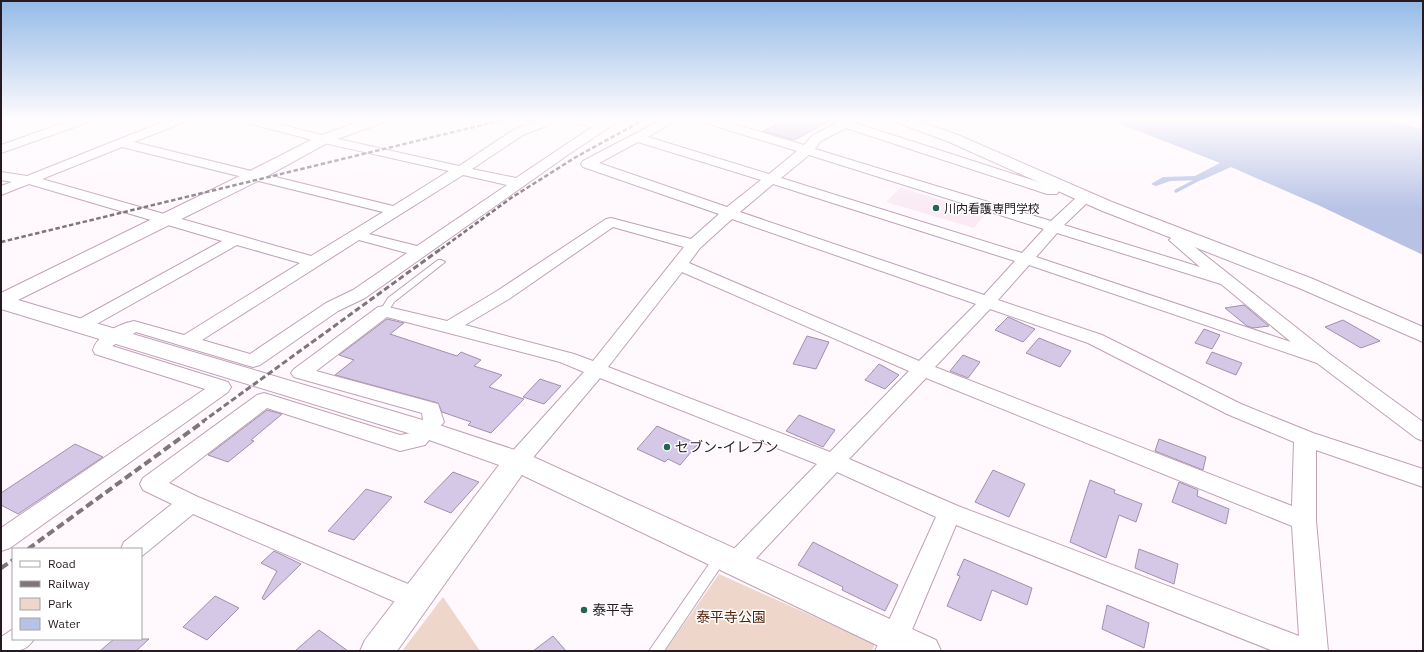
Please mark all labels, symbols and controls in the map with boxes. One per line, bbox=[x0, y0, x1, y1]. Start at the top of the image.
place label: 川内看護専門学校 bbox=[944, 201, 1040, 216]
marker: 川内看護専門学校 bbox=[931, 203, 941, 213]
place label: セブン-イレブン bbox=[675, 438, 779, 456]
marker: セブン-イレブン bbox=[662, 442, 672, 452]
legend bbox=[12, 548, 142, 640]
text: Road bbox=[48, 556, 76, 571]
text: Railway bbox=[48, 576, 90, 591]
text: Park bbox=[48, 596, 73, 611]
place label: 泰平寺 bbox=[592, 601, 634, 619]
marker: 泰平寺 bbox=[579, 605, 589, 615]
park label: 泰平寺公園 bbox=[696, 608, 766, 626]
text: Water bbox=[48, 616, 81, 631]

